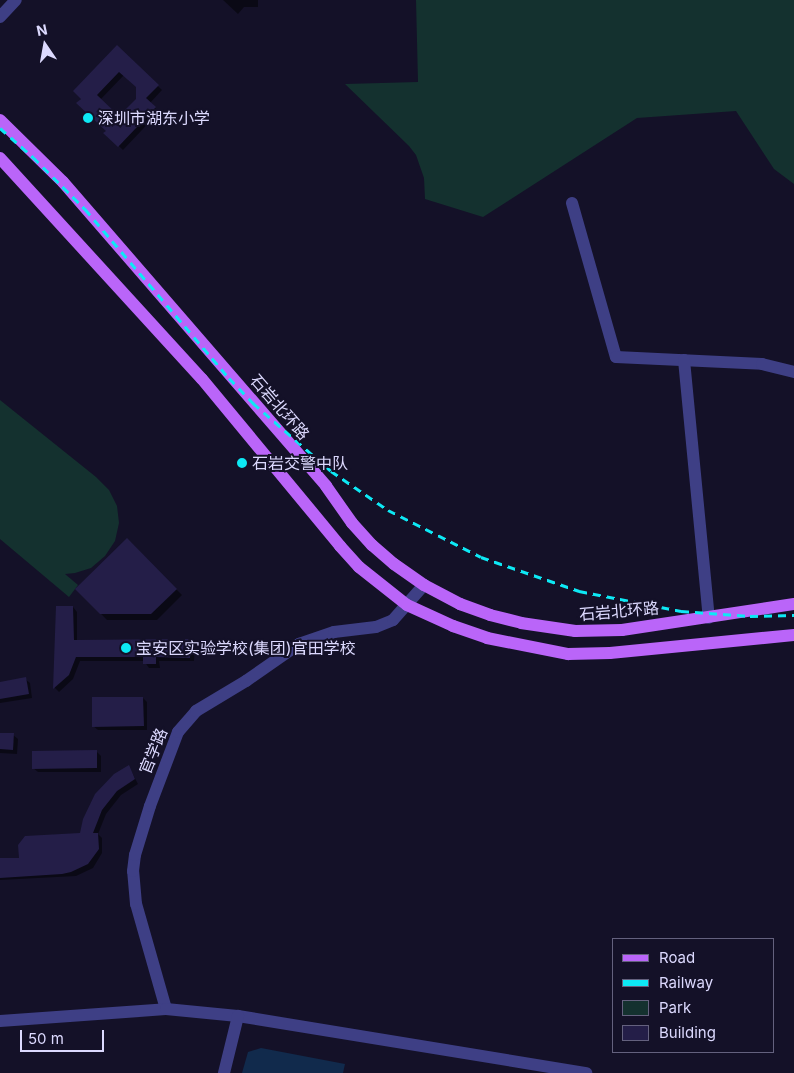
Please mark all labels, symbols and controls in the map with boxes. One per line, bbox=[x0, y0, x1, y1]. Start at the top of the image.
north arrow bbox=[20, 20, 70, 70]
text: N bbox=[35, 20, 49, 39]
place label: 深圳市湖东小学 bbox=[98, 108, 210, 128]
marker: 深圳市湖东小学 bbox=[82, 112, 94, 124]
street label: 石岩北环路 bbox=[247, 371, 313, 443]
place label: 石岩交警中队 bbox=[252, 453, 348, 473]
marker: 石岩交警中队 bbox=[236, 457, 248, 469]
street label: 石岩北环路 bbox=[578, 598, 660, 624]
place label: 宝安区实验学校(集团)官田学校 bbox=[136, 638, 356, 658]
marker: 宝安区实验学校(集团)官田学校 bbox=[120, 642, 132, 654]
street label: 官学路 bbox=[135, 725, 171, 777]
legend bbox=[612, 938, 774, 1053]
text: Road bbox=[659, 948, 695, 967]
text: Railway bbox=[659, 973, 713, 992]
text: Park bbox=[659, 998, 691, 1017]
scale bar bbox=[22, 1020, 106, 1052]
text: Building bbox=[659, 1023, 716, 1042]
text: 50 m bbox=[28, 1029, 64, 1048]

